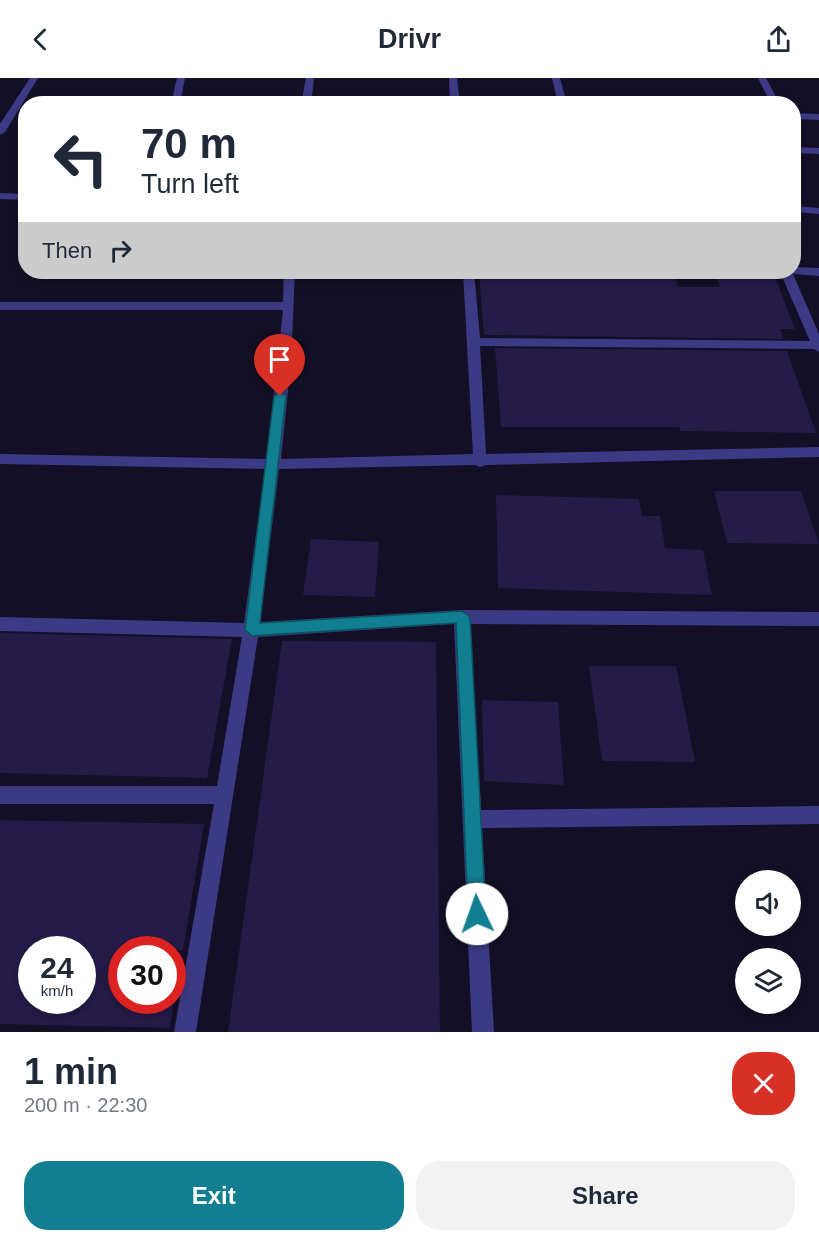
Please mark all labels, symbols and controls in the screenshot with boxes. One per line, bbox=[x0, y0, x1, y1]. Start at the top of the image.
icon: back bbox=[24, 23, 57, 56]
icon: share bbox=[762, 23, 795, 56]
text: Drivr bbox=[378, 24, 441, 54]
icon: left bbox=[42, 120, 120, 198]
text: 70 m bbox=[141, 120, 237, 167]
text: Turn left bbox=[141, 169, 239, 199]
icon: right bbox=[104, 234, 137, 267]
text: Then bbox=[42, 238, 92, 263]
pin bbox=[254, 334, 305, 396]
icon: arrive bbox=[263, 343, 296, 376]
map controls bbox=[735, 870, 801, 1014]
button: sound bbox=[735, 870, 801, 936]
position arrow bbox=[445, 882, 509, 946]
speed limit sign: 30 bbox=[108, 936, 186, 1014]
button: layers bbox=[735, 948, 801, 1014]
text: 24 bbox=[40, 951, 74, 984]
text: km/h bbox=[41, 982, 73, 999]
text: 1 min bbox=[24, 1051, 118, 1092]
button: close bbox=[732, 1052, 795, 1115]
text: 200 m · 22:30 bbox=[24, 1094, 147, 1116]
button: Exit bbox=[24, 1161, 404, 1230]
button: Share bbox=[416, 1161, 795, 1230]

